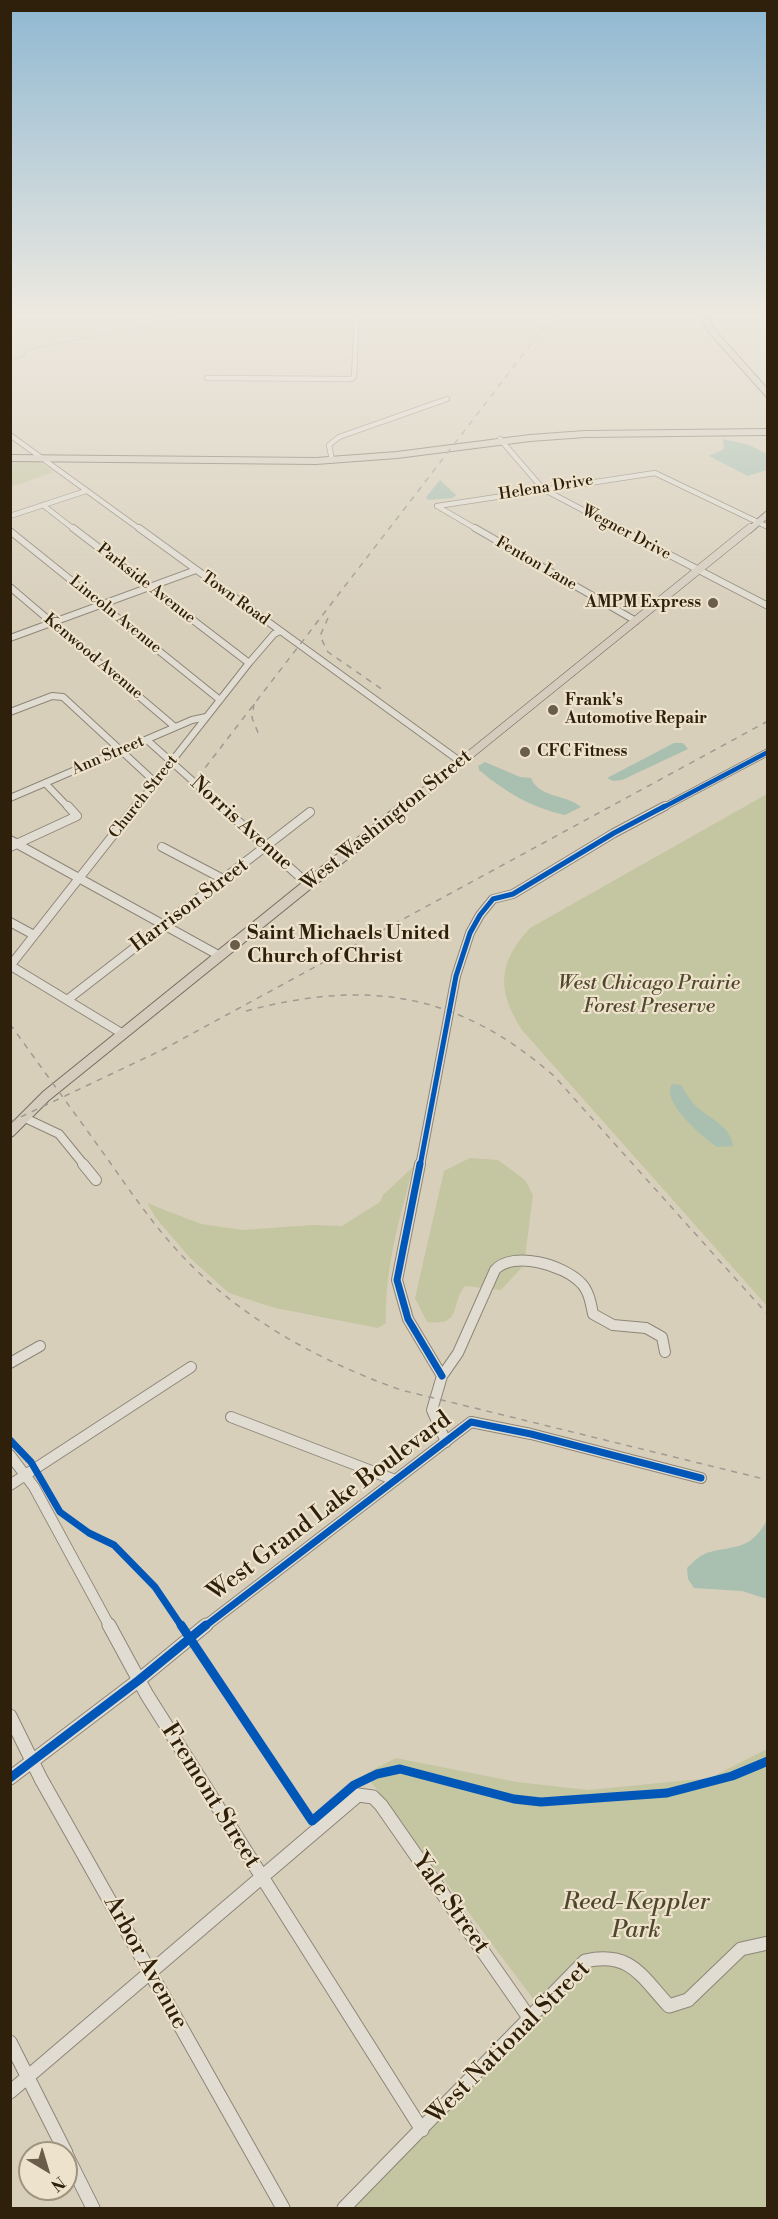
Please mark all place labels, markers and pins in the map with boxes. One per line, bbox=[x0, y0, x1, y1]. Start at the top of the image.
place label: AMPM Express bbox=[585, 593, 701, 613]
marker: AMPM Express bbox=[706, 596, 720, 610]
place label: Frank's Automotive Repair bbox=[565, 691, 707, 729]
marker: Frank's Automotive Repair bbox=[546, 703, 560, 717]
place label: CFC Fitness bbox=[537, 742, 627, 762]
marker: CFC Fitness bbox=[518, 745, 532, 759]
place label: Saint Michaels United Church of Christ bbox=[247, 922, 450, 969]
marker: Saint Michaels United Church of Christ bbox=[228, 938, 242, 952]

